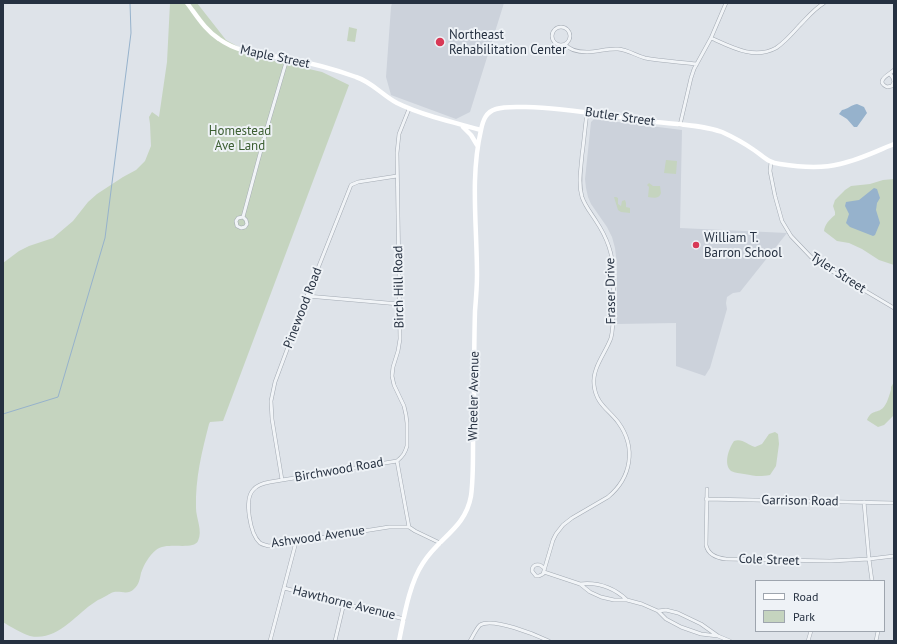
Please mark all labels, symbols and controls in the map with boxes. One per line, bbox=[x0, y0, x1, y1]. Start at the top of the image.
place label: Northeast Rehabilitation Center bbox=[449, 27, 566, 58]
marker: Northeast Rehabilitation Center bbox=[434, 36, 446, 48]
street label: Maple Street bbox=[239, 42, 311, 72]
street label: Butler Street bbox=[584, 104, 656, 130]
park label: Homestead Ave Land bbox=[209, 123, 271, 154]
place label: William T. Barron School bbox=[704, 230, 782, 261]
marker: William T. Barron School bbox=[691, 240, 701, 250]
street label: Birch Hill Road bbox=[390, 245, 408, 329]
street label: Tyler Street bbox=[807, 249, 869, 297]
street label: Fraser Drive bbox=[603, 258, 619, 324]
street label: Pinewood Road bbox=[280, 265, 326, 351]
street label: Wheeler Avenue bbox=[465, 351, 483, 441]
street label: Birchwood Road bbox=[293, 455, 385, 485]
street label: Garrison Road bbox=[761, 493, 839, 509]
street label: Ashwood Avenue bbox=[270, 523, 366, 551]
street label: Cole Street bbox=[738, 551, 800, 569]
legend bbox=[755, 580, 885, 632]
street label: Hawthorne Avenue bbox=[291, 583, 397, 623]
text: Road bbox=[793, 589, 818, 604]
text: Park bbox=[793, 609, 815, 624]

